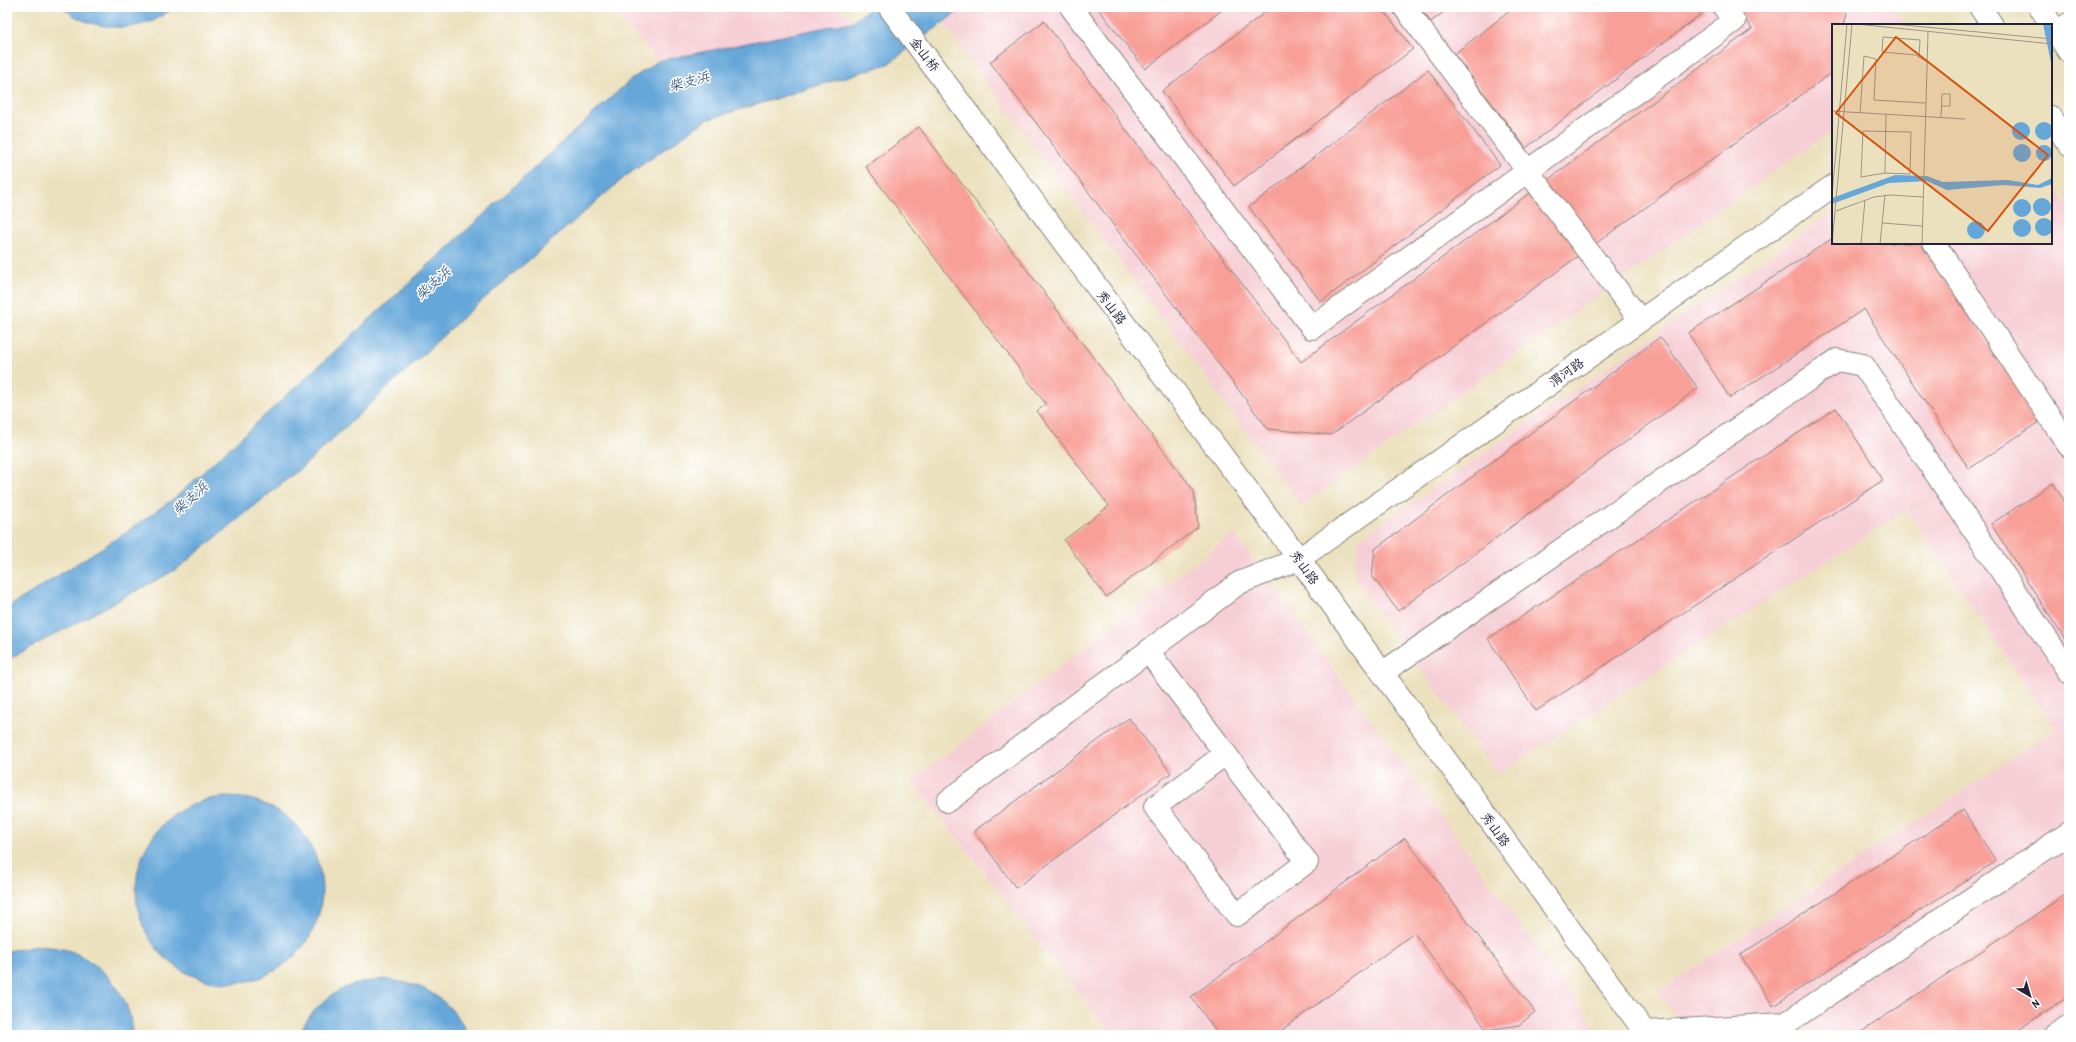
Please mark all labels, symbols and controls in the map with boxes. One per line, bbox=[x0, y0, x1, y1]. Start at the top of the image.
inset map bbox=[1832, 24, 2052, 244]
street label: 金山桥 bbox=[906, 33, 944, 75]
water label: 柴支浜 bbox=[666, 66, 713, 95]
water label: 柴支浜 bbox=[411, 261, 455, 304]
street label: 秀山路 bbox=[1093, 286, 1131, 328]
street label: 渭河路 bbox=[1545, 353, 1587, 391]
water label: 柴支浜 bbox=[168, 476, 212, 519]
street label: 秀山路 bbox=[1286, 546, 1324, 588]
street label: 秀山路 bbox=[1477, 808, 1515, 850]
north arrow bbox=[2010, 976, 2050, 1016]
text: N bbox=[2029, 997, 2043, 1011]

